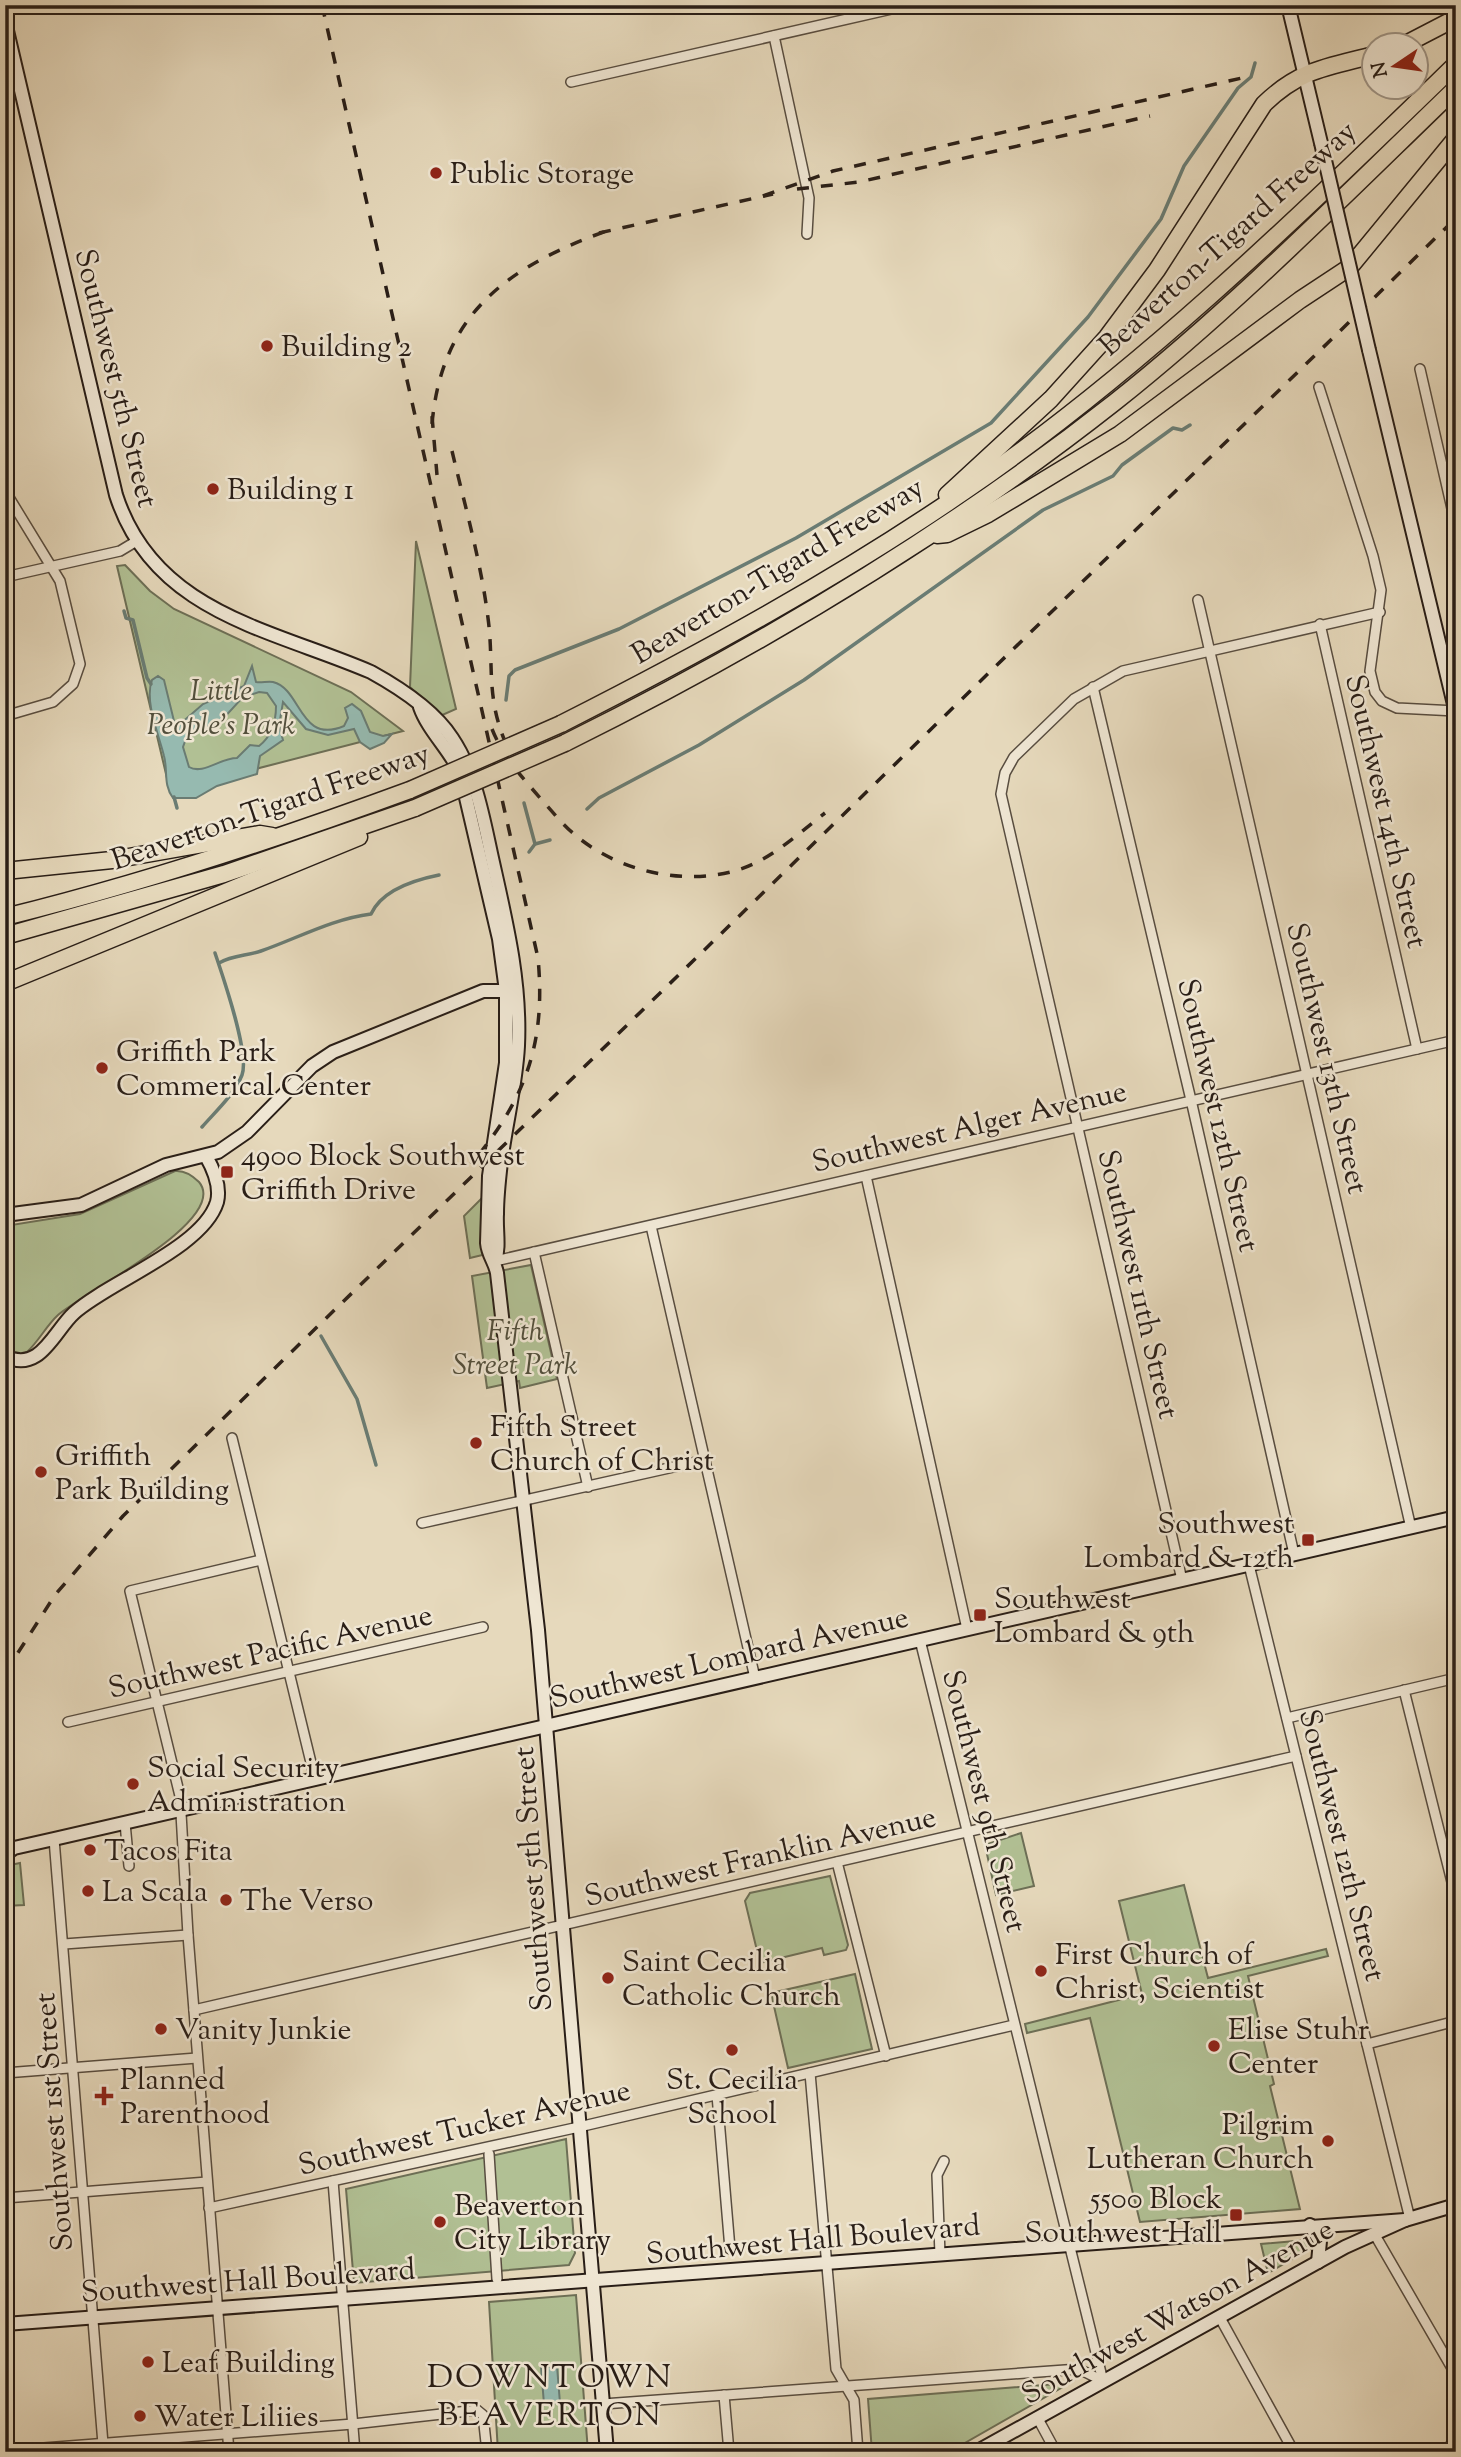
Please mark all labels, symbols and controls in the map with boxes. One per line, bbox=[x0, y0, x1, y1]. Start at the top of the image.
north arrow bbox=[1360, 32, 1430, 102]
text: N bbox=[1366, 59, 1396, 80]
street label: Beaverton-Tigard Freeway bbox=[1090, 112, 1367, 368]
place label: Public Storage bbox=[450, 154, 634, 197]
marker: Public Storage bbox=[428, 165, 444, 181]
street label: Southwest 5th Street bbox=[62, 245, 168, 512]
place label: Building 2 bbox=[281, 327, 412, 370]
marker: Building 2 bbox=[259, 338, 275, 354]
street label: Beaverton-Tigard Freeway bbox=[624, 468, 933, 677]
place label: Building 1 bbox=[227, 470, 354, 513]
marker: Building 1 bbox=[205, 481, 221, 497]
street label: Southwest 14th Street bbox=[1332, 670, 1437, 953]
park label: Little People's Park bbox=[147, 671, 295, 748]
street label: Beaverton-Tigard Freeway bbox=[106, 734, 436, 883]
street label: Southwest 13th Street bbox=[1273, 919, 1378, 1198]
street label: Southwest 12th Street bbox=[1164, 975, 1269, 1256]
place label: Griffith Park Commerical Center bbox=[116, 1032, 371, 1109]
marker: Griffith Park Commerical Center bbox=[94, 1060, 110, 1076]
street label: Southwest Alger Avenue bbox=[808, 1071, 1131, 1186]
place label: 4900 Block Southwest Griffith Drive bbox=[241, 1136, 525, 1213]
street label: Southwest 11th Street bbox=[1085, 1146, 1188, 1423]
marker: 4900 Block Southwest Griffith Drive bbox=[219, 1164, 235, 1180]
park label: Fifth Street Park bbox=[452, 1311, 578, 1388]
place label: Fifth Street Church of Christ bbox=[490, 1407, 714, 1484]
marker: Fifth Street Church of Christ bbox=[468, 1435, 484, 1451]
place label: Griffith Park Building bbox=[55, 1436, 229, 1513]
marker: Griffith Park Building bbox=[33, 1464, 49, 1480]
place label: Southwest Lombard & 12th bbox=[1084, 1504, 1294, 1581]
marker: Southwest Lombard & 12th bbox=[1300, 1532, 1316, 1548]
place label: Southwest Lombard & 9th bbox=[994, 1579, 1195, 1656]
street label: Southwest Pacific Avenue bbox=[104, 1595, 437, 1712]
street label: Southwest Lombard Avenue bbox=[546, 1597, 913, 1722]
marker: Southwest Lombard & 9th bbox=[972, 1607, 988, 1623]
street label: Southwest 9th Street bbox=[929, 1666, 1036, 1937]
street label: Southwest 12th Street bbox=[1286, 1705, 1395, 1986]
street label: Southwest 5th Street bbox=[504, 1745, 565, 2013]
place label: Social Security Administration bbox=[147, 1748, 346, 1825]
marker: Social Security Administration bbox=[125, 1776, 141, 1792]
street label: Southwest Franklin Avenue bbox=[580, 1797, 941, 1920]
place label: Tacos Fita bbox=[104, 1831, 233, 1874]
marker: Tacos Fita bbox=[82, 1842, 98, 1858]
place label: La Scala bbox=[102, 1872, 208, 1915]
place label: The Verso bbox=[240, 1881, 373, 1924]
marker: La Scala bbox=[80, 1883, 96, 1899]
marker: The Verso bbox=[218, 1892, 234, 1908]
place label: First Church of Christ, Scientist bbox=[1055, 1935, 1264, 2012]
place label: Saint Cecilia Catholic Church bbox=[622, 1942, 841, 2019]
marker: First Church of Christ, Scientist bbox=[1033, 1963, 1049, 1979]
marker: Saint Cecilia Catholic Church bbox=[600, 1970, 616, 1986]
street label: Southwest 1st Street bbox=[25, 1991, 86, 2253]
place label: Vanity Junkie bbox=[175, 2010, 351, 2053]
place label: Elise Stuhr Center bbox=[1228, 2010, 1369, 2087]
marker: Vanity Junkie bbox=[153, 2021, 169, 2037]
marker: Elise Stuhr Center bbox=[1206, 2038, 1222, 2054]
marker: St. Cecilia School bbox=[724, 2042, 740, 2058]
place label: Planned Parenthood bbox=[120, 2060, 270, 2137]
place label: St. Cecilia School bbox=[666, 2060, 798, 2137]
street label: Southwest Tucker Avenue bbox=[294, 2070, 635, 2189]
marker: Planned Parenthood bbox=[94, 2086, 114, 2106]
place label: Pilgrim Lutheran Church bbox=[1087, 2105, 1314, 2182]
marker: Pilgrim Lutheran Church bbox=[1320, 2133, 1336, 2149]
place label: 5500 Block Southwest Hall bbox=[1025, 2179, 1222, 2256]
place label: Beaverton City Library bbox=[454, 2186, 611, 2263]
street label: Southwest Hall Boulevard bbox=[644, 2205, 982, 2278]
marker: 5500 Block Southwest Hall bbox=[1228, 2207, 1244, 2223]
street label: Southwest Watson Avenue bbox=[1014, 2209, 1342, 2417]
marker: Beaverton City Library bbox=[432, 2214, 448, 2230]
street label: Southwest Hall Boulevard bbox=[79, 2249, 417, 2316]
place label: Leaf Building bbox=[162, 2343, 335, 2386]
marker: Leaf Building bbox=[140, 2354, 156, 2370]
district label: DOWNTOWN BEAVERTON bbox=[427, 2355, 673, 2441]
place label: Water Liliies bbox=[154, 2397, 319, 2440]
marker: Water Liliies bbox=[132, 2408, 148, 2424]

